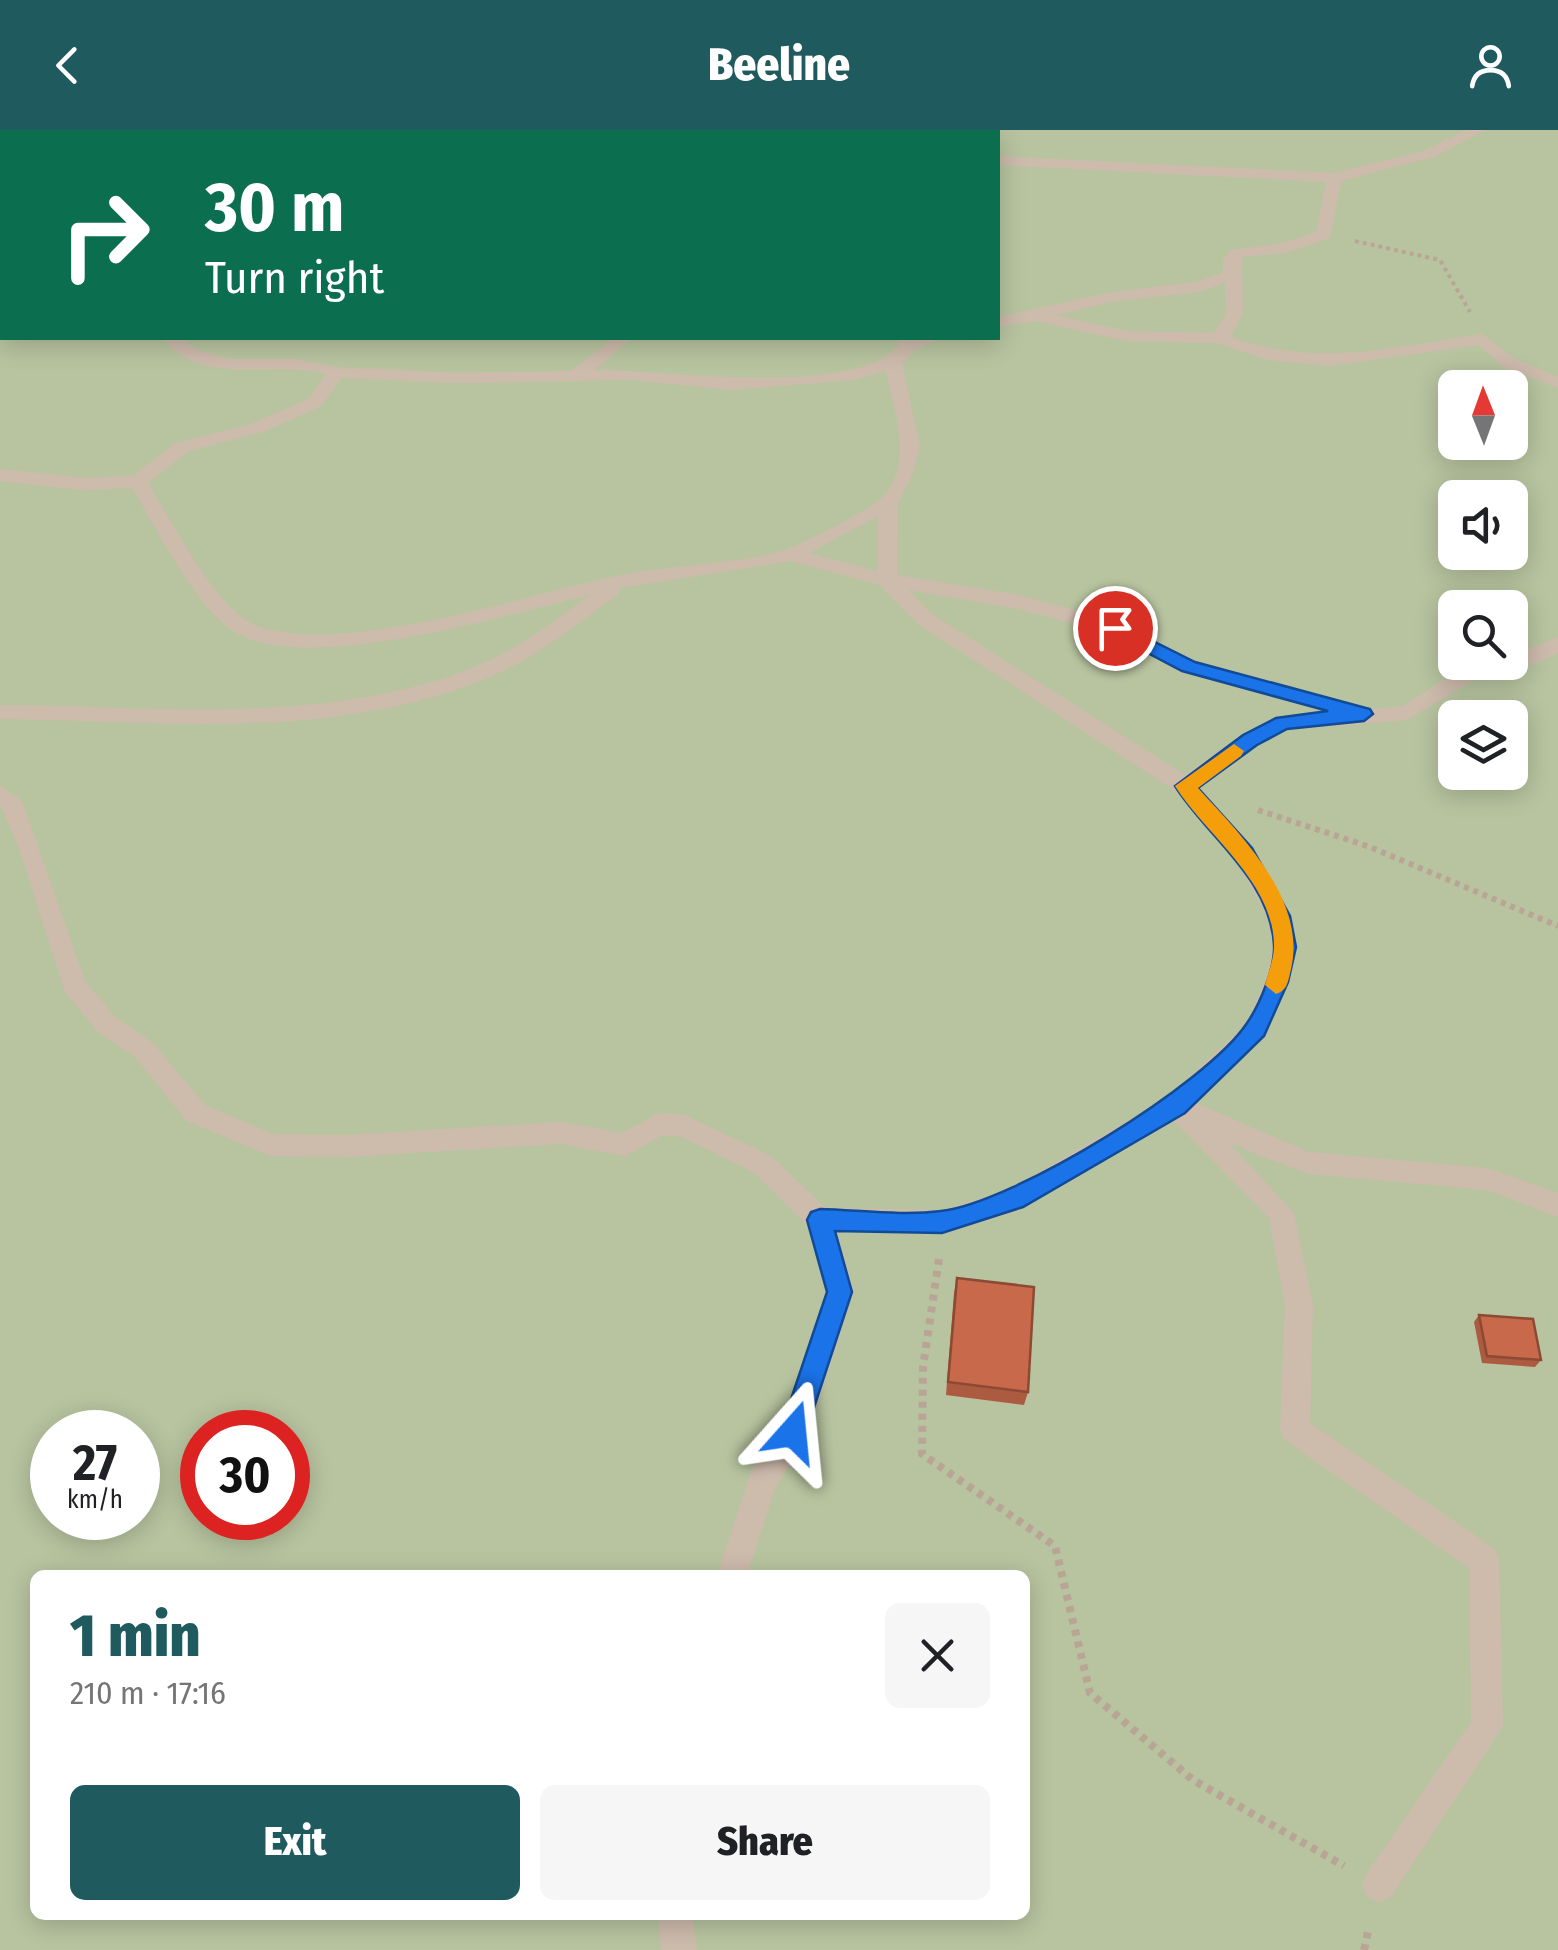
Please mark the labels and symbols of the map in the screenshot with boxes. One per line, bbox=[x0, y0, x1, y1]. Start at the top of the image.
north arrow bbox=[1438, 370, 1528, 460]
pin bbox=[1073, 586, 1158, 671]
position arrow bbox=[741, 1380, 845, 1484]
speed limit sign: 30 bbox=[180, 1410, 310, 1540]

